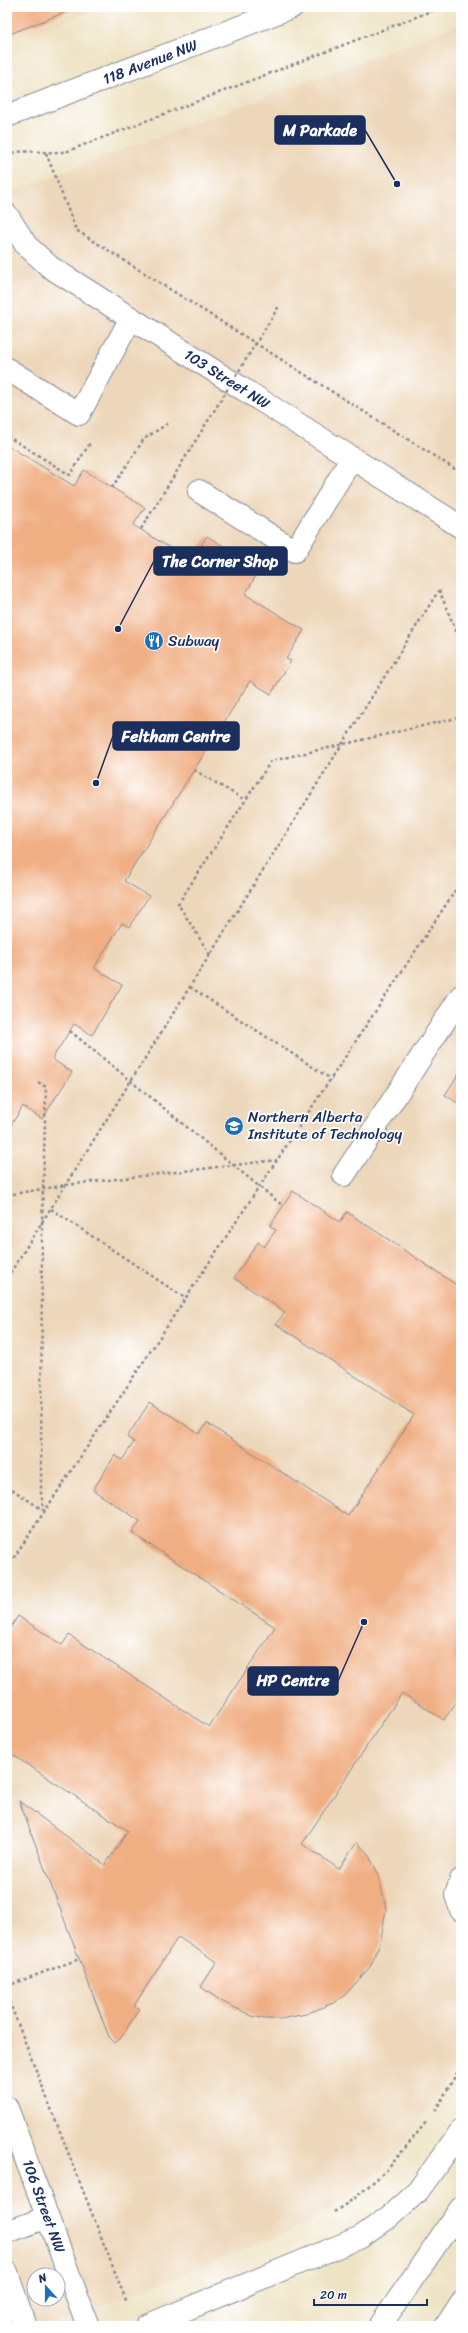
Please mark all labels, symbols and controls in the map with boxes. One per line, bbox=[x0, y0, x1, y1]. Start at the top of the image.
street label: 118 Avenue NW bbox=[99, 32, 201, 92]
callout: M Parkade bbox=[275, 116, 365, 144]
text: M Parkade bbox=[282, 116, 357, 145]
street label: 103 Street NW bbox=[179, 342, 276, 416]
callout: The Corner Shop bbox=[154, 547, 287, 575]
text: The Corner Shop bbox=[162, 547, 279, 576]
place label: Subway bbox=[168, 628, 220, 654]
restaurant icon: Subway bbox=[143, 630, 165, 652]
callout: Feltham Centre bbox=[113, 722, 239, 750]
text: Feltham Centre bbox=[121, 722, 231, 751]
place label: Northern Alberta Institute of Technology bbox=[247, 1104, 403, 1147]
school or university icon: Northern Alberta Institute of Technology bbox=[223, 1115, 245, 1137]
text: HP Centre bbox=[255, 1666, 330, 1695]
callout: HP Centre bbox=[248, 1667, 338, 1695]
street label: 106 Street NW bbox=[15, 2156, 73, 2257]
north arrow bbox=[26, 2267, 66, 2307]
text: N bbox=[35, 2268, 50, 2289]
scale bar bbox=[314, 2281, 427, 2307]
text: 20 m bbox=[320, 2284, 347, 2306]

